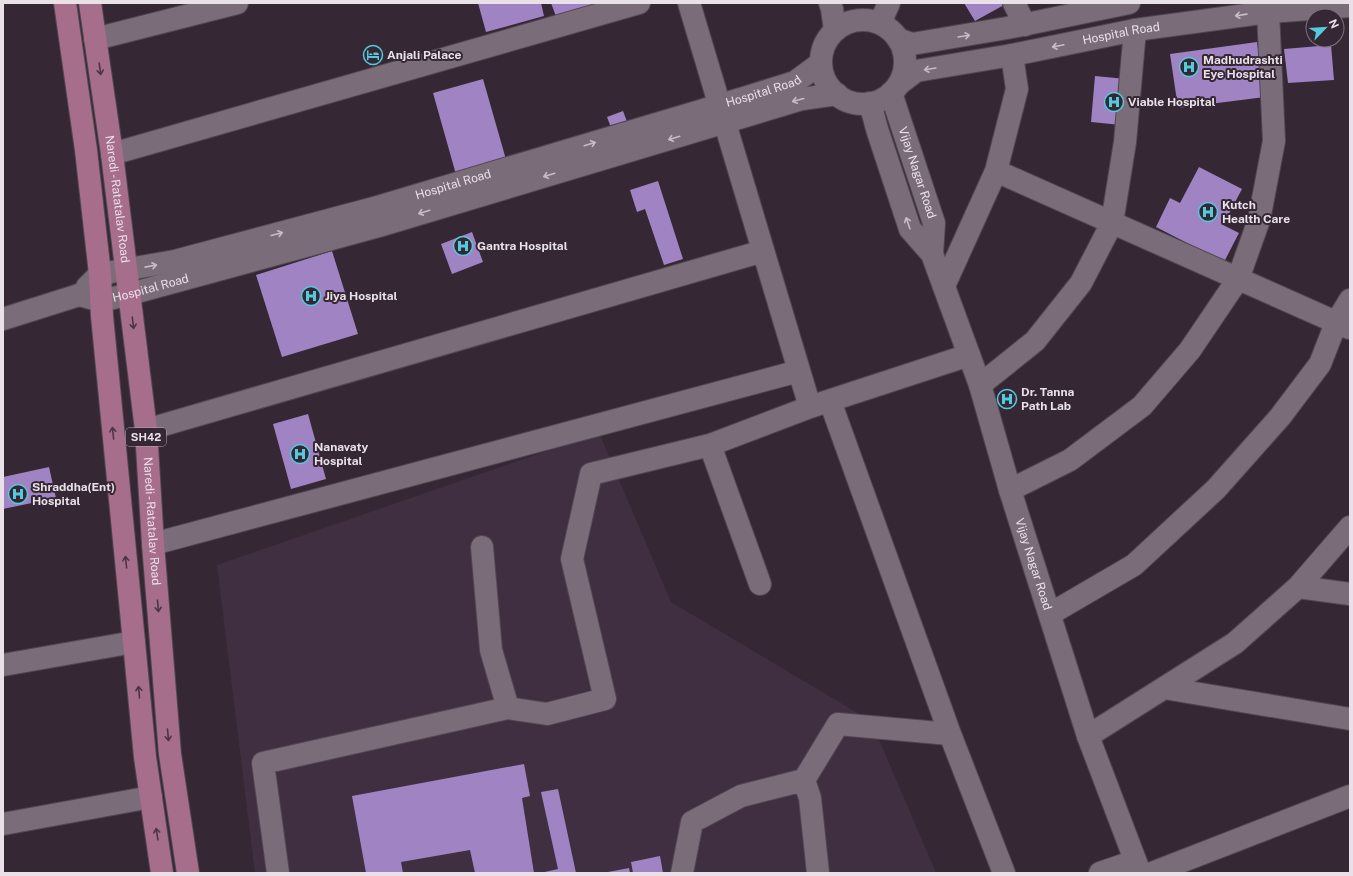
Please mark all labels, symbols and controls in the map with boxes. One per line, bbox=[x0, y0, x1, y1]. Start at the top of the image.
north arrow bbox=[1305, 8, 1345, 48]
one-way arrow bbox=[1235, 12, 1248, 19]
text: N bbox=[1327, 17, 1341, 30]
street label: Hospital Road bbox=[1081, 20, 1161, 48]
one-way arrow bbox=[957, 32, 970, 40]
one-way arrow bbox=[1052, 42, 1065, 50]
hotel icon: Anjali Palace bbox=[362, 44, 384, 66]
place label: Anjali Palace bbox=[387, 48, 462, 62]
place label: Madhudrashti Eye Hospital bbox=[1203, 53, 1283, 81]
hospital icon: Madhudrashti Eye Hospital bbox=[1178, 56, 1200, 78]
one-way arrow bbox=[96, 62, 104, 75]
one-way arrow bbox=[924, 65, 937, 73]
street label: Hospital Road bbox=[724, 73, 804, 110]
hospital icon: Viable Hospital bbox=[1103, 91, 1125, 113]
place label: Viable Hospital bbox=[1128, 95, 1215, 109]
one-way arrow bbox=[792, 97, 805, 104]
street label: Vijay Nagar Road bbox=[896, 125, 939, 220]
street label: Naredi - Ratatalav Road bbox=[102, 134, 132, 264]
one-way arrow bbox=[667, 135, 680, 142]
one-way arrow bbox=[583, 140, 596, 147]
street label: Hospital Road bbox=[414, 167, 493, 202]
one-way arrow bbox=[543, 172, 556, 179]
place label: Kutch Health Care bbox=[1222, 198, 1290, 226]
hospital icon: Kutch Health Care bbox=[1197, 201, 1219, 223]
one-way arrow bbox=[418, 209, 431, 216]
one-way arrow bbox=[904, 217, 911, 230]
one-way arrow bbox=[270, 230, 283, 237]
hospital icon: Gantra Hospital bbox=[452, 235, 474, 257]
place label: Gantra Hospital bbox=[477, 239, 568, 253]
one-way arrow bbox=[144, 261, 157, 269]
street label: Hospital Road bbox=[111, 271, 190, 305]
hospital icon: Jiya Hospital bbox=[300, 285, 322, 307]
place label: Jiya Hospital bbox=[325, 289, 398, 303]
one-way arrow bbox=[129, 316, 137, 329]
place label: Dr. Tanna Path Lab bbox=[1021, 385, 1075, 413]
hospital icon: Dr. Tanna Path Lab bbox=[996, 388, 1018, 410]
one-way arrow bbox=[110, 427, 117, 440]
road number: SH42 bbox=[126, 428, 166, 446]
place label: Nanavaty Hospital bbox=[314, 440, 368, 468]
hospital icon: Nanavaty Hospital bbox=[289, 443, 311, 465]
street label: Naredi - Ratatalav Road bbox=[141, 457, 163, 586]
place label: Shraddha(Ent) Hospital bbox=[32, 480, 115, 508]
hospital icon: Shraddha(Ent) Hospital bbox=[7, 483, 29, 505]
street label: Vijay Nagar Road bbox=[1012, 516, 1055, 612]
one-way arrow bbox=[123, 556, 130, 569]
one-way arrow bbox=[154, 599, 161, 612]
one-way arrow bbox=[135, 686, 143, 699]
one-way arrow bbox=[165, 728, 172, 741]
one-way arrow bbox=[152, 828, 160, 841]

